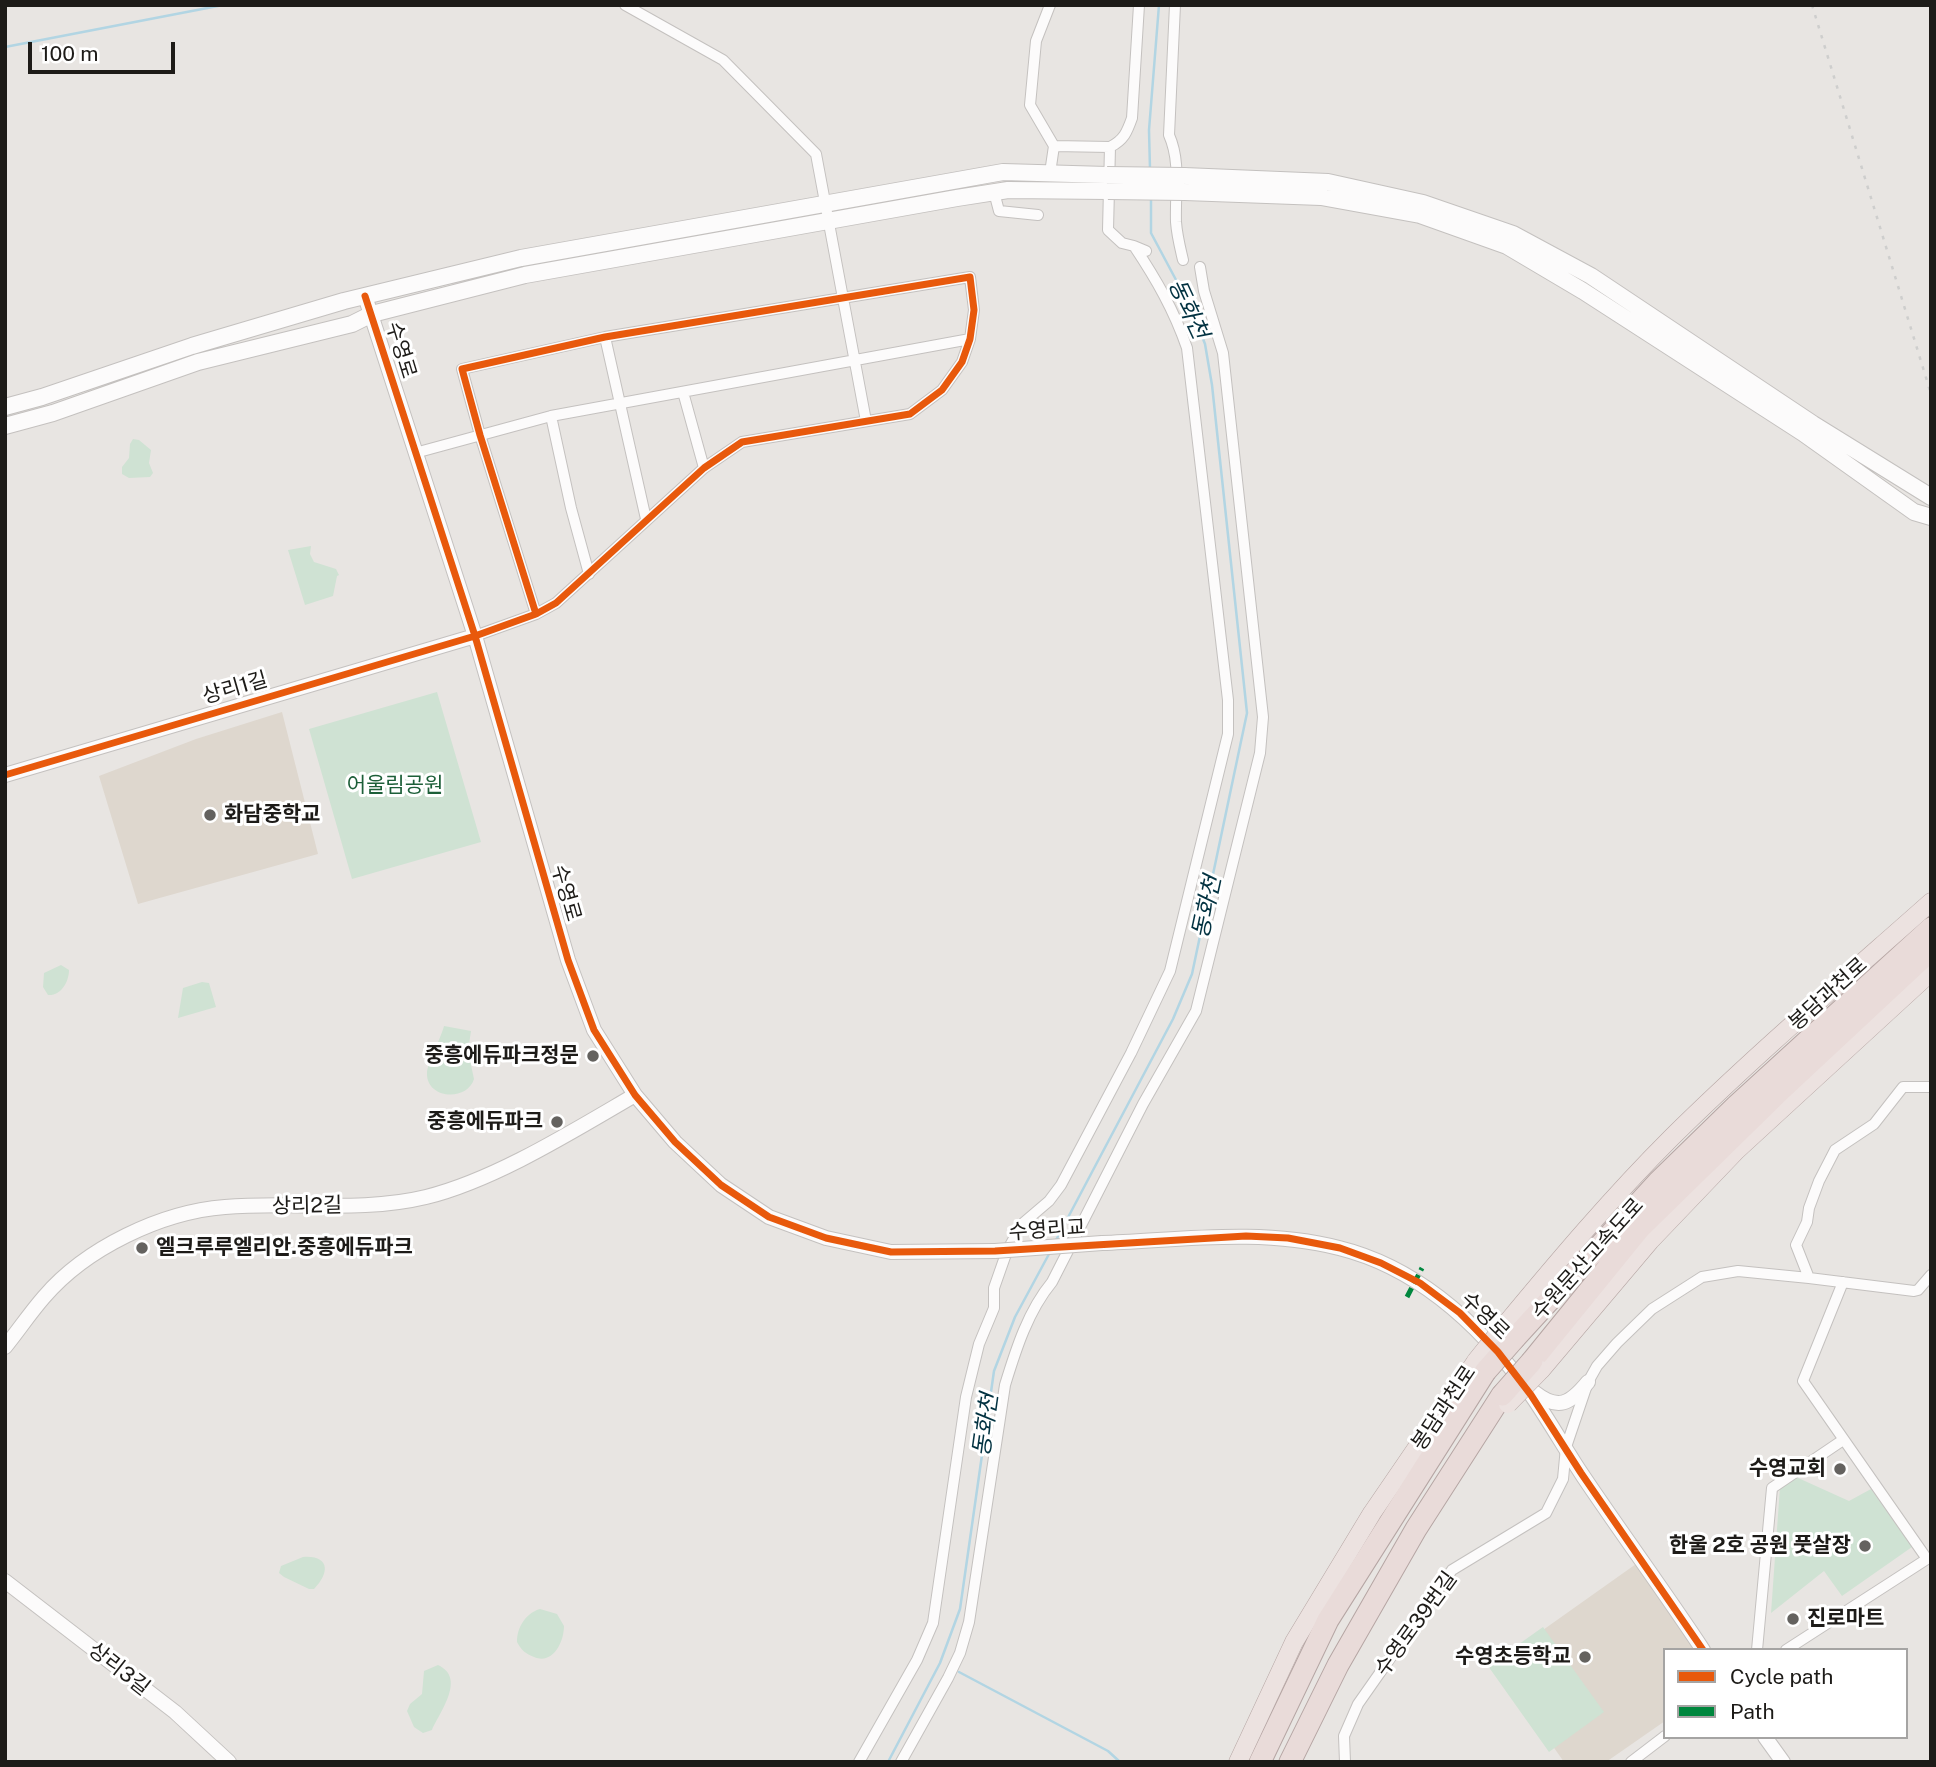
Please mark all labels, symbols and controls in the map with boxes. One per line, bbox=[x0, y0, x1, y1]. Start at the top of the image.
scale bar bbox=[32, 28, 178, 72]
text: 100 m bbox=[41, 41, 98, 66]
water label: 동화천 bbox=[1162, 274, 1214, 344]
street label: 수영로 bbox=[380, 319, 422, 381]
street label: 상리1길 bbox=[200, 667, 270, 709]
park label: 어울림공원 bbox=[347, 773, 443, 799]
place label: 화담중학교 bbox=[224, 802, 321, 828]
marker: 화담중학교 bbox=[202, 807, 218, 823]
street label: 수영로 bbox=[546, 862, 586, 924]
water label: 동화천 bbox=[1187, 873, 1227, 941]
street label: 봉담과천로 bbox=[1784, 952, 1872, 1036]
place label: 중흥에듀파크정문 bbox=[424, 1043, 579, 1069]
marker: 중흥에듀파크정문 bbox=[585, 1048, 601, 1064]
place label: 중흥에듀파크 bbox=[427, 1109, 543, 1135]
marker: 중흥에듀파크 bbox=[549, 1114, 565, 1130]
street label: 상리2길 bbox=[272, 1193, 342, 1219]
street label: 수원문산고속도로 bbox=[1527, 1193, 1649, 1325]
street label: 수영리교 bbox=[1008, 1215, 1086, 1245]
place label: 엘크루루엘리안.중흥에듀파크 bbox=[156, 1235, 413, 1261]
marker: 엘크루루엘리안.중흥에듀파크 bbox=[134, 1240, 150, 1256]
street label: 수영로 bbox=[1455, 1287, 1515, 1345]
street label: 봉담과천로 bbox=[1407, 1361, 1481, 1455]
water label: 동화천 bbox=[968, 1392, 1004, 1458]
place label: 수영교회 bbox=[1749, 1456, 1826, 1482]
marker: 수영교회 bbox=[1832, 1461, 1848, 1477]
place label: 한울 2호 공원 풋살장 bbox=[1669, 1533, 1851, 1559]
marker: 한울 2호 공원 풋살장 bbox=[1857, 1538, 1873, 1554]
street label: 수영로39번길 bbox=[1370, 1567, 1462, 1681]
place label: 진로마트 bbox=[1807, 1606, 1884, 1632]
marker: 진로마트 bbox=[1785, 1611, 1801, 1627]
street label: 상리3길 bbox=[83, 1637, 155, 1701]
place label: 수영초등학교 bbox=[1455, 1644, 1571, 1670]
legend bbox=[1663, 1648, 1908, 1739]
marker: 수영초등학교 bbox=[1577, 1649, 1593, 1665]
text: Cycle path bbox=[1730, 1664, 1833, 1689]
text: Path bbox=[1730, 1699, 1775, 1724]

